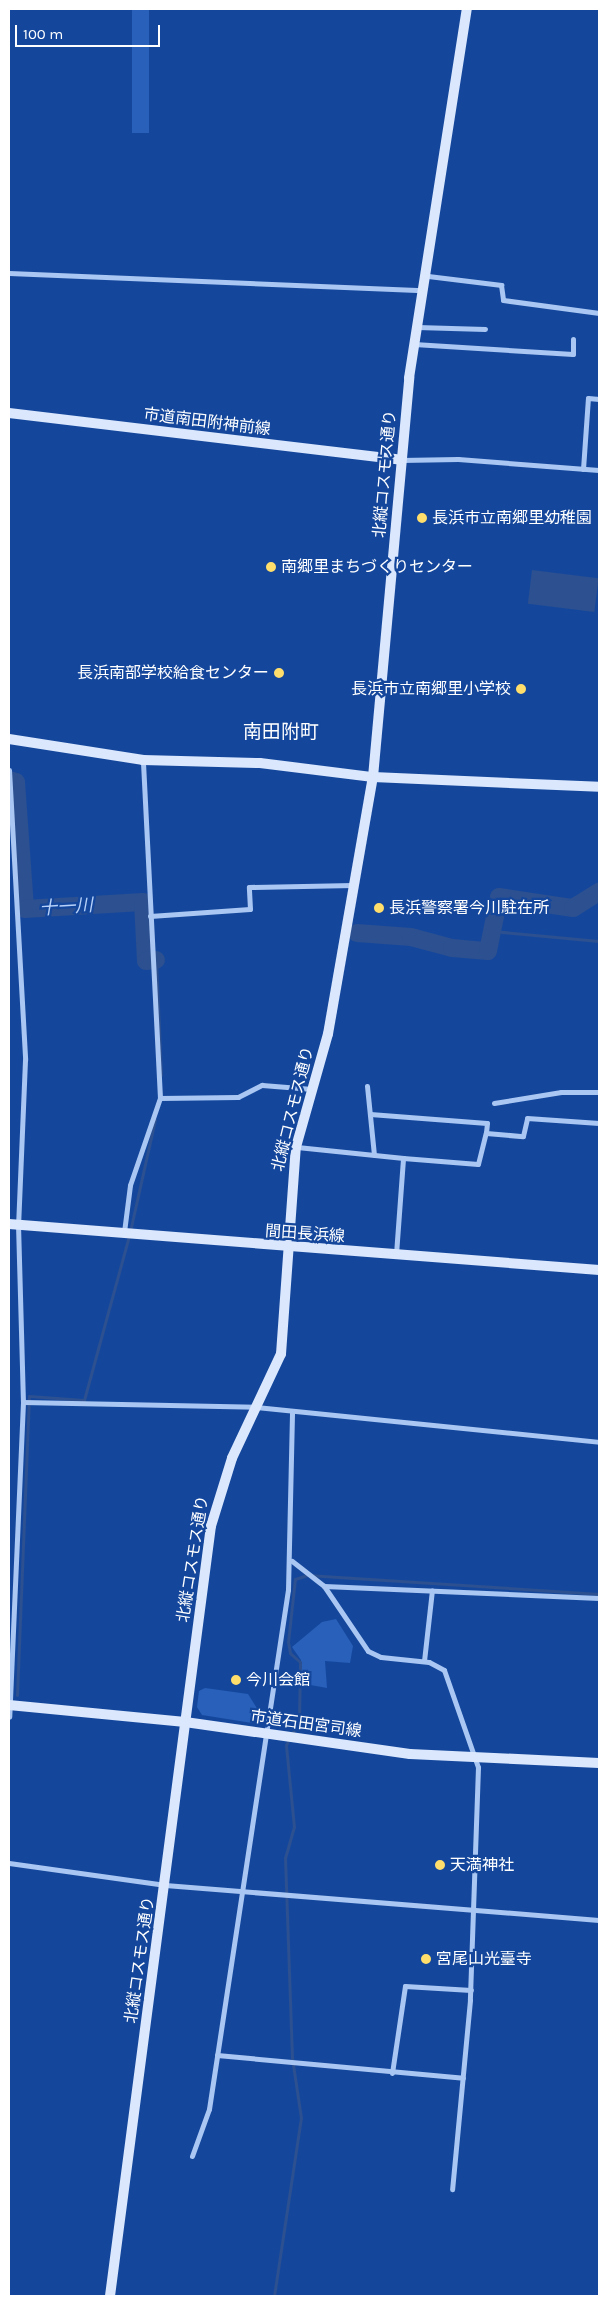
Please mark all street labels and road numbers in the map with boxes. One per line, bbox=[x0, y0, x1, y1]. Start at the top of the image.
street label: 市道南田附神前線 bbox=[142, 405, 272, 439]
street label: 北縦コスモス通り bbox=[370, 409, 400, 539]
street label: 北縦コスモス通り bbox=[268, 1045, 318, 1173]
street label: 間田長浜線 bbox=[264, 1222, 346, 1246]
street label: 北縦コスモス通り bbox=[174, 1494, 212, 1624]
street label: 市道石田宮司線 bbox=[249, 1707, 363, 1741]
street label: 北縦コスモス通り bbox=[122, 1895, 158, 2025]

